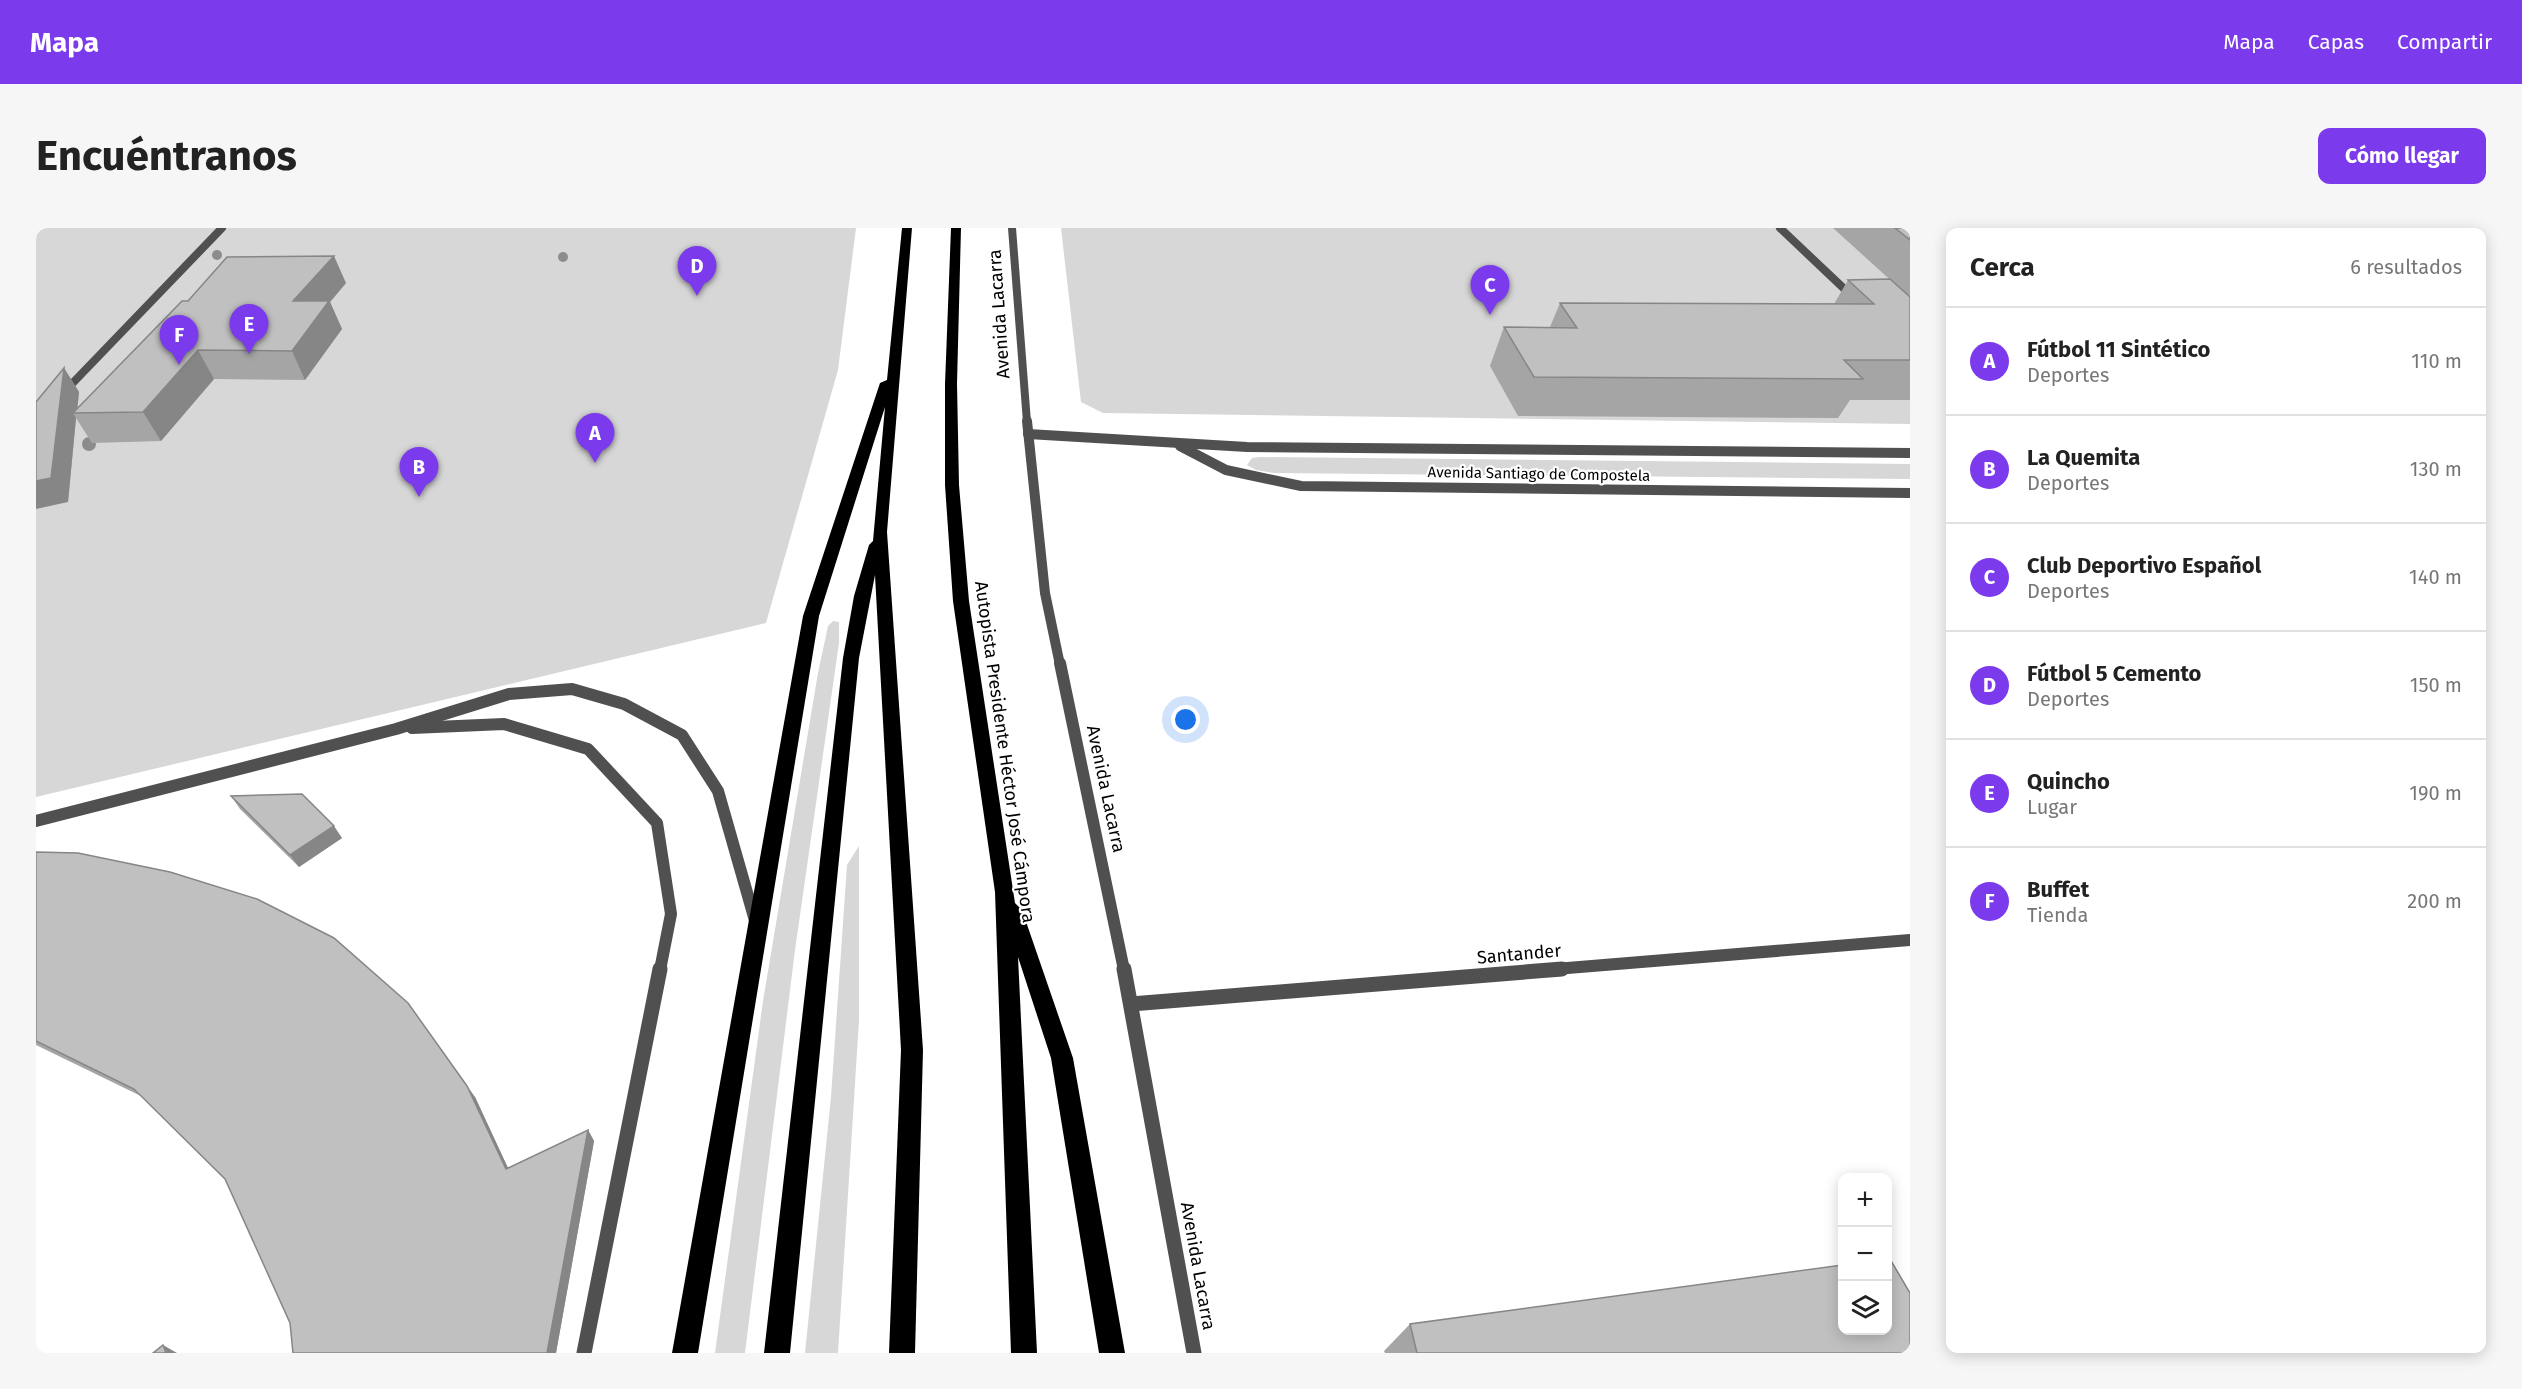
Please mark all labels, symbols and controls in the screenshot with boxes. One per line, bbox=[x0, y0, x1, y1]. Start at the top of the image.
text: Mapa bbox=[30, 26, 99, 59]
text: Mapa bbox=[2223, 29, 2275, 55]
text: Capas bbox=[2308, 29, 2364, 55]
text: Compartir bbox=[2397, 29, 2492, 55]
button: Cómo llegar bbox=[2318, 128, 2486, 184]
text: Encuéntranos bbox=[36, 131, 297, 181]
pin: D bbox=[678, 247, 716, 296]
street label: Avenida Lacarra bbox=[984, 249, 1014, 379]
text: Cerca bbox=[1970, 252, 2035, 283]
text: 6 resultados bbox=[2350, 255, 2462, 279]
pin: C bbox=[1470, 266, 1510, 315]
pin: E bbox=[230, 304, 268, 354]
pin: F bbox=[160, 316, 198, 365]
text: Fútbol 11 Sintético bbox=[2027, 336, 2210, 363]
text: A bbox=[1984, 349, 1995, 373]
text: 110 m bbox=[2411, 349, 2462, 373]
text: Deportes bbox=[2027, 363, 2109, 387]
pin: A bbox=[576, 414, 614, 463]
text: La Quemita bbox=[2027, 444, 2140, 471]
pin: B bbox=[400, 448, 439, 497]
text: B bbox=[1983, 457, 1996, 481]
text: 130 m bbox=[2410, 457, 2462, 481]
street label: Avenida Santiago de Compostela bbox=[1428, 463, 1650, 485]
text: Deportes bbox=[2027, 471, 2109, 495]
text: Club Deportivo Español bbox=[2027, 552, 2261, 579]
text: C bbox=[1984, 565, 1995, 589]
text: 140 m bbox=[2409, 565, 2462, 589]
text: Deportes bbox=[2027, 579, 2109, 603]
street label: Autopista Presidente Héctor José Cámpora bbox=[970, 580, 1040, 924]
text: Fútbol 5 Cemento bbox=[2027, 660, 2201, 687]
text: D bbox=[1983, 673, 1996, 697]
text: 150 m bbox=[2410, 673, 2462, 697]
text: Deportes bbox=[2027, 687, 2109, 711]
your location bbox=[1171, 705, 1200, 734]
street label: Avenida Lacarra bbox=[1082, 723, 1130, 855]
text: Quincho bbox=[2027, 768, 2110, 795]
text: E bbox=[1984, 781, 1995, 805]
text: 190 m bbox=[2409, 781, 2462, 805]
text: Lugar bbox=[2027, 795, 2077, 819]
text: Buffet bbox=[2027, 876, 2089, 903]
text: F bbox=[1985, 889, 1994, 913]
text: 200 m bbox=[2407, 889, 2462, 913]
text: Tienda bbox=[2027, 903, 2088, 927]
street label: Santander bbox=[1476, 939, 1562, 969]
map controls bbox=[1838, 1173, 1892, 1335]
button: + bbox=[1838, 1173, 1892, 1227]
street label: Avenida Lacarra bbox=[1176, 1200, 1220, 1332]
button: − bbox=[1838, 1227, 1892, 1281]
button: layers bbox=[1838, 1281, 1892, 1335]

